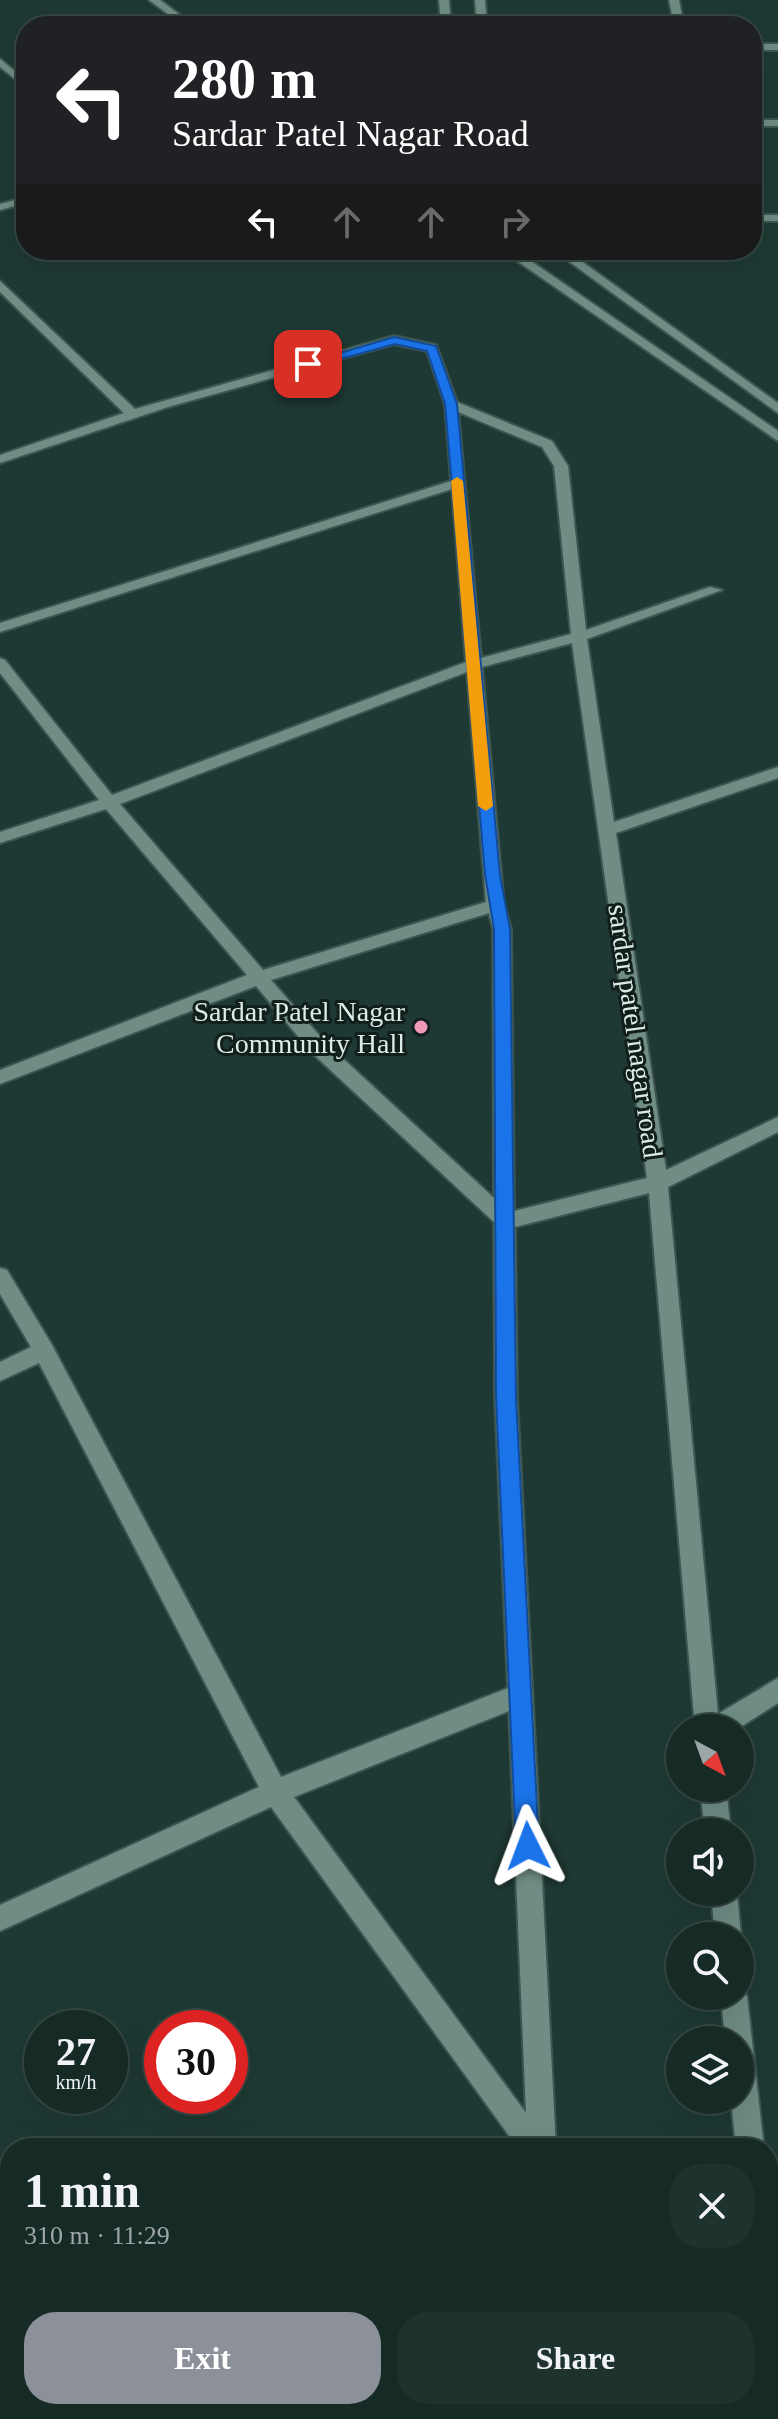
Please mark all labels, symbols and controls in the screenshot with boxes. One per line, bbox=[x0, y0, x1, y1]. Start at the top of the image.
icon: left bbox=[40, 48, 144, 152]
text: 280 m bbox=[172, 48, 317, 110]
text: Sardar Patel Nagar Road bbox=[172, 114, 529, 154]
icon: left bbox=[241, 200, 285, 244]
icon: ahead bbox=[325, 200, 369, 244]
icon: ahead bbox=[409, 200, 453, 244]
icon: right bbox=[493, 200, 537, 244]
pin bbox=[274, 330, 342, 398]
icon: arrive bbox=[286, 342, 330, 386]
street label: sardar patel nagar road bbox=[602, 902, 669, 1160]
place label: Sardar Patel Nagar Community Hall bbox=[194, 996, 406, 1059]
marker: Sardar Patel Nagar Community Hall bbox=[412, 1018, 430, 1036]
north arrow bbox=[666, 1714, 754, 1802]
map controls bbox=[666, 1714, 754, 2114]
position arrow bbox=[486, 1804, 570, 1888]
button: sound bbox=[666, 1818, 754, 1906]
button: search bbox=[666, 1922, 754, 2010]
speed limit sign: 30 bbox=[144, 2010, 248, 2114]
button: layers bbox=[666, 2026, 754, 2114]
text: 27 bbox=[56, 2029, 96, 2074]
text: km/h bbox=[55, 2071, 97, 2093]
text: 1 min bbox=[24, 2164, 140, 2217]
button: close bbox=[670, 2164, 754, 2248]
text: 310 m · 11:29 bbox=[24, 2221, 170, 2250]
button: Exit bbox=[24, 2312, 381, 2404]
button: Share bbox=[397, 2312, 754, 2404]

